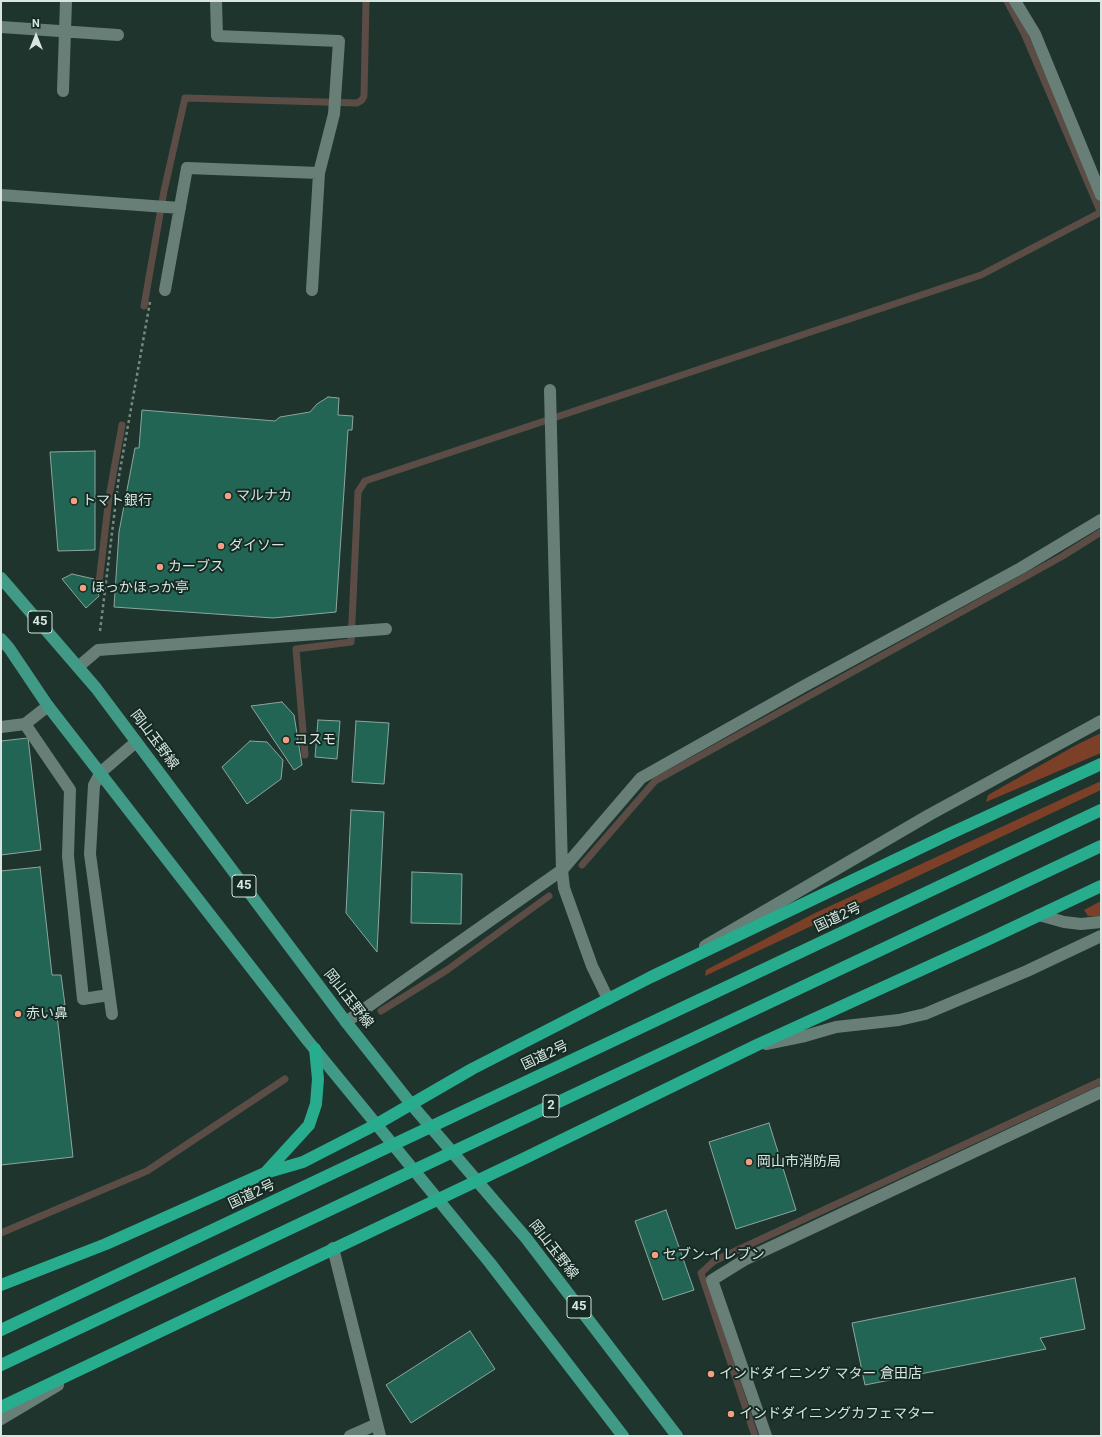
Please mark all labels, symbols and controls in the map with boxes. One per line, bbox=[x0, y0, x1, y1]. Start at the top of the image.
north arrow bbox=[16, 16, 56, 56]
text: N bbox=[32, 17, 40, 30]
place label: マルナカ bbox=[236, 488, 292, 504]
marker: マルナカ bbox=[223, 491, 233, 501]
place label: トマト銀行 bbox=[82, 493, 152, 509]
marker: トマト銀行 bbox=[69, 496, 79, 506]
place label: ダイソー bbox=[229, 538, 285, 554]
marker: ダイソー bbox=[216, 541, 226, 551]
place label: カーブス bbox=[168, 559, 224, 575]
marker: カーブス bbox=[155, 562, 165, 572]
place label: ほっかほっか亭 bbox=[91, 580, 189, 596]
marker: ほっかほっか亭 bbox=[78, 583, 88, 593]
road number: 45 bbox=[28, 611, 52, 633]
street label: 岡山玉野線 bbox=[126, 707, 182, 773]
place label: コスモ bbox=[294, 732, 336, 748]
marker: コスモ bbox=[281, 735, 291, 745]
road number: 45 bbox=[232, 875, 256, 897]
street label: 国道2号 bbox=[812, 900, 864, 936]
street label: 岡山玉野線 bbox=[320, 966, 376, 1032]
place label: 赤い鼻 bbox=[26, 1006, 68, 1022]
marker: 赤い鼻 bbox=[13, 1009, 23, 1019]
street label: 国道2号 bbox=[519, 1038, 571, 1074]
road number: 2 bbox=[543, 1095, 559, 1117]
place label: 岡山市消防局 bbox=[757, 1154, 841, 1170]
marker: 岡山市消防局 bbox=[744, 1157, 754, 1167]
street label: 国道2号 bbox=[226, 1177, 278, 1213]
street label: 岡山玉野線 bbox=[525, 1217, 581, 1283]
place label: セブン-イレブン bbox=[663, 1247, 765, 1263]
marker: セブン-イレブン bbox=[650, 1250, 660, 1260]
road number: 45 bbox=[567, 1296, 591, 1318]
place label: インドダイニング マター 倉田店 bbox=[719, 1366, 922, 1382]
marker: インドダイニング マター 倉田店 bbox=[706, 1369, 716, 1379]
place label: インドダイニングカフェマター bbox=[739, 1406, 935, 1422]
marker: インドダイニングカフェマター bbox=[726, 1409, 736, 1419]

